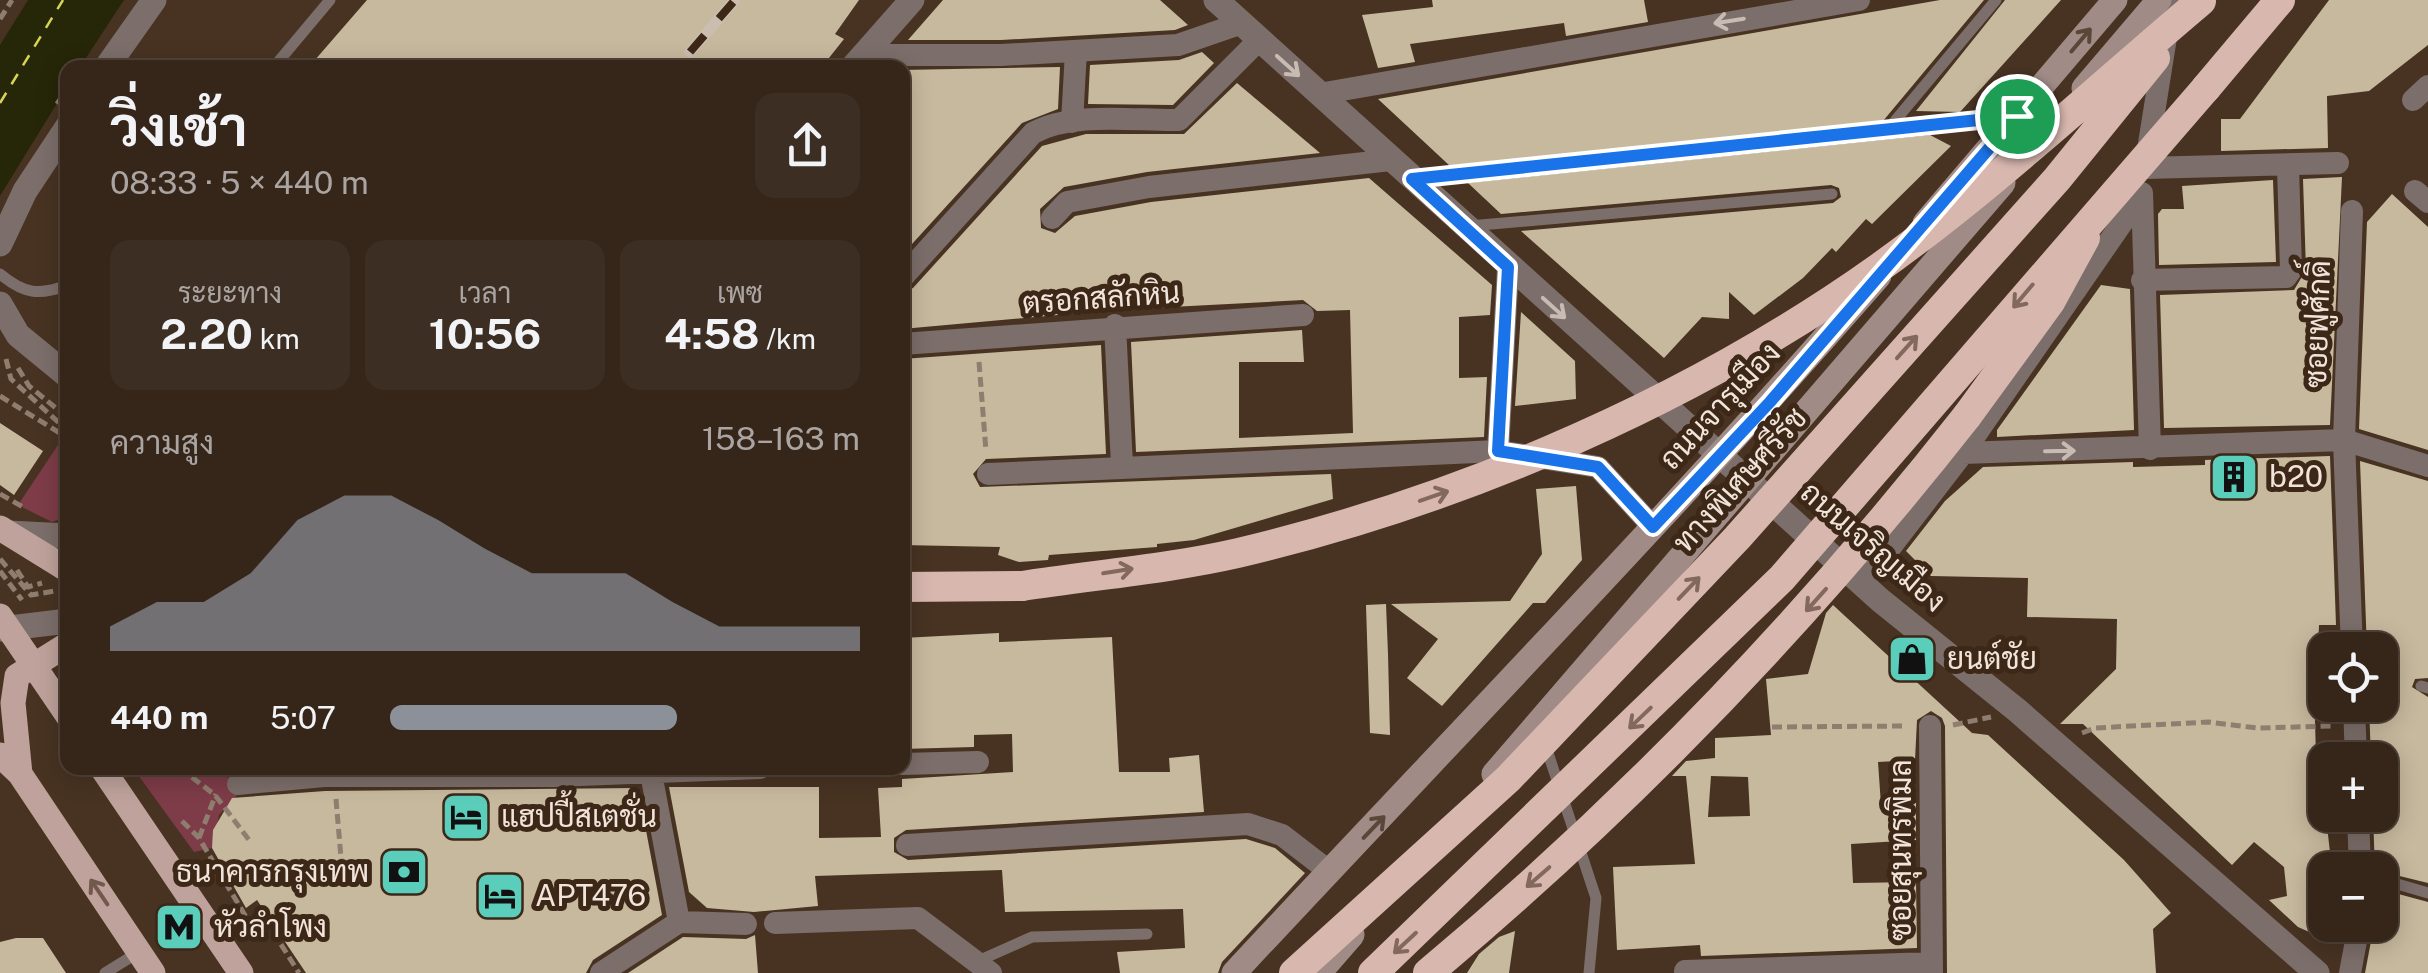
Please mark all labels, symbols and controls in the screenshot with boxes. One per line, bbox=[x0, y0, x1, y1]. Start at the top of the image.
one-way arrow bbox=[1713, 12, 1745, 31]
one-way arrow bbox=[2070, 28, 2092, 54]
one-way arrow bbox=[1275, 54, 1300, 77]
pin bbox=[1975, 74, 2060, 159]
icon: arrive bbox=[1990, 89, 2045, 144]
button: share bbox=[755, 93, 860, 198]
text: วิ่งเช้า bbox=[110, 94, 248, 158]
text: 08:33 · 5 × 440 m bbox=[110, 164, 369, 201]
street label: ซอยฟูศักดิ์ bbox=[2289, 259, 2340, 389]
street label: ตรอกสลักหิน bbox=[1021, 274, 1181, 320]
text: ระยะทาง bbox=[178, 276, 282, 309]
text: เวลา bbox=[459, 276, 511, 309]
text: เพซ bbox=[717, 276, 763, 309]
one-way arrow bbox=[2012, 283, 2034, 309]
one-way arrow bbox=[1541, 297, 1566, 320]
text: 2.20 bbox=[160, 309, 253, 358]
text: 10:56 bbox=[429, 309, 541, 358]
text: 4:58 bbox=[664, 309, 759, 358]
text: km bbox=[253, 322, 300, 355]
text: /km bbox=[759, 322, 816, 355]
street label: ถนนจารุเมือง bbox=[1651, 334, 1790, 479]
one-way arrow bbox=[1896, 335, 1919, 360]
street label: ทางพิเศษศรีรัช bbox=[1665, 399, 1814, 559]
text: 158–163 m bbox=[702, 420, 860, 457]
text: ความสูง bbox=[110, 424, 214, 461]
one-way arrow bbox=[2044, 441, 2076, 460]
building icon: b20 bbox=[2208, 451, 2260, 503]
place label: b20 bbox=[2269, 458, 2323, 494]
street label: ถนนเจริญเมือง bbox=[1793, 474, 1953, 620]
one-way arrow bbox=[1417, 486, 1448, 504]
one-way arrow bbox=[1102, 561, 1134, 580]
one-way arrow bbox=[1677, 576, 1701, 601]
one-way arrow bbox=[1805, 587, 1828, 612]
map controls bbox=[2308, 632, 2398, 942]
button: locate bbox=[2308, 632, 2398, 722]
shop icon: ยนต์ชัย bbox=[1886, 633, 1938, 685]
place label: ยนต์ชัย bbox=[1947, 639, 2037, 676]
text: 440 m bbox=[110, 699, 208, 736]
text: 5:07 bbox=[270, 699, 336, 736]
one-way arrow bbox=[1628, 706, 1652, 730]
button: + bbox=[2308, 742, 2398, 832]
street label: ซอยสุนทรพิมล bbox=[1882, 759, 1922, 941]
place label: แฮปปี้สเตชั่น bbox=[501, 790, 657, 834]
hotel icon: แฮปปี้สเตชั่น bbox=[440, 791, 492, 843]
one-way arrow bbox=[1362, 815, 1386, 839]
bank icon: ธนาคารกรุงเทพ bbox=[378, 846, 430, 898]
button: − bbox=[2308, 852, 2398, 942]
place label: ธนาคารกรุงเทพ bbox=[176, 853, 369, 893]
one-way arrow bbox=[1526, 866, 1551, 889]
hotel icon: APT476 bbox=[474, 870, 526, 922]
place label: APT476 bbox=[535, 877, 646, 913]
one-way arrow bbox=[89, 879, 109, 906]
metro station icon: หัวลำโพง bbox=[153, 901, 205, 953]
place label: หัวลำโพง bbox=[214, 907, 327, 944]
one-way arrow bbox=[1393, 931, 1418, 954]

